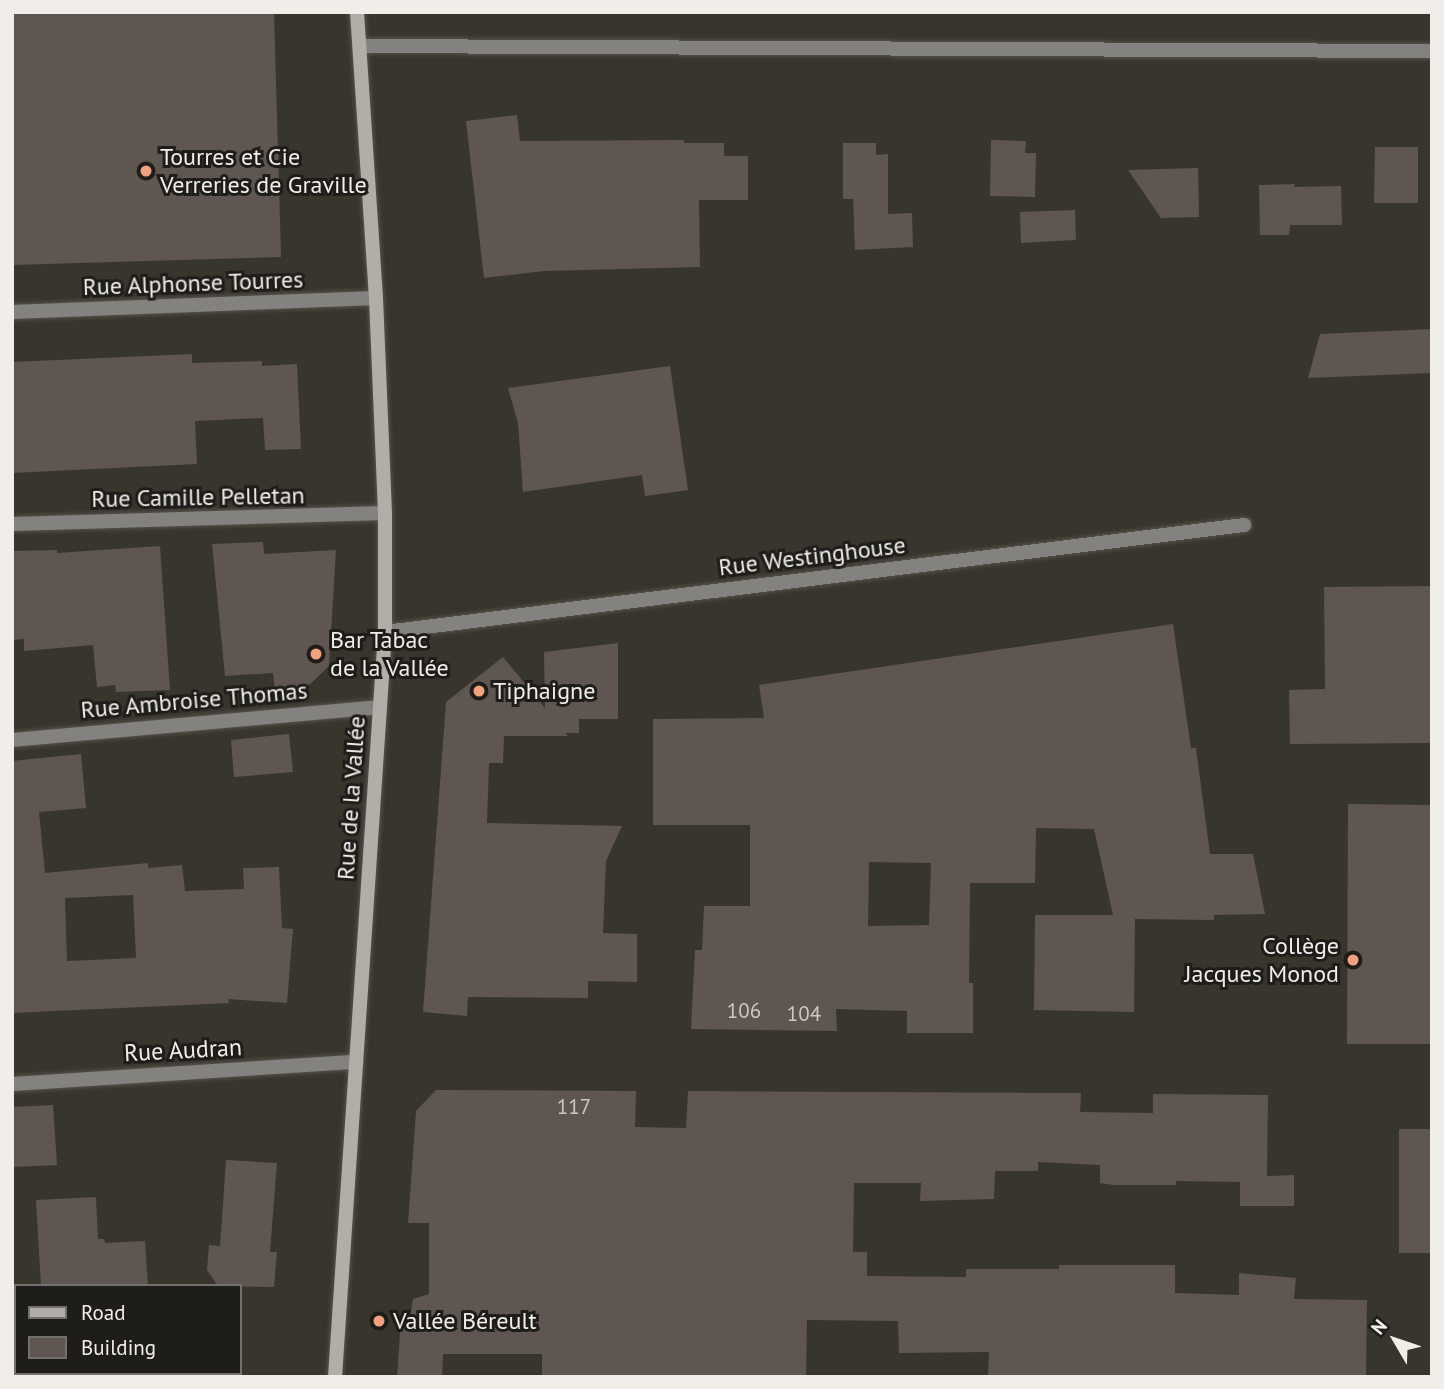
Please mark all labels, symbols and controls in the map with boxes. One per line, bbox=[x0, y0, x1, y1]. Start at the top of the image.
place label: Tourres et Cie Verreries de Graville bbox=[160, 143, 367, 199]
marker: Tourres et Cie Verreries de Graville bbox=[138, 163, 154, 179]
street label: Rue Alphonse Tourres bbox=[82, 265, 304, 301]
street label: Rue Camille Pelletan bbox=[91, 481, 305, 513]
street label: Rue Westinghouse bbox=[717, 530, 907, 582]
place label: Bar Tabac de la Vallée bbox=[330, 626, 449, 682]
marker: Bar Tabac de la Vallée bbox=[308, 646, 324, 662]
street label: Rue Ambroise Thomas bbox=[79, 676, 309, 724]
place label: Tiphaigne bbox=[493, 677, 595, 705]
marker: Tiphaigne bbox=[471, 683, 487, 699]
street label: Rue de la Vallée bbox=[331, 715, 371, 881]
place label: Collège Jacques Monod bbox=[1185, 932, 1339, 988]
marker: Collège Jacques Monod bbox=[1345, 952, 1361, 968]
house number: 106 bbox=[727, 998, 761, 1024]
house number: 104 bbox=[787, 1001, 821, 1027]
street label: Rue Audran bbox=[123, 1033, 243, 1067]
house number: 117 bbox=[557, 1094, 591, 1120]
legend bbox=[14, 1284, 242, 1375]
text: Road bbox=[81, 1299, 125, 1326]
north arrow bbox=[1360, 1305, 1430, 1375]
place label: Vallée Béreult bbox=[393, 1307, 537, 1335]
marker: Vallée Béreult bbox=[371, 1313, 387, 1329]
text: N bbox=[1365, 1314, 1392, 1339]
text: Building bbox=[81, 1334, 156, 1361]

